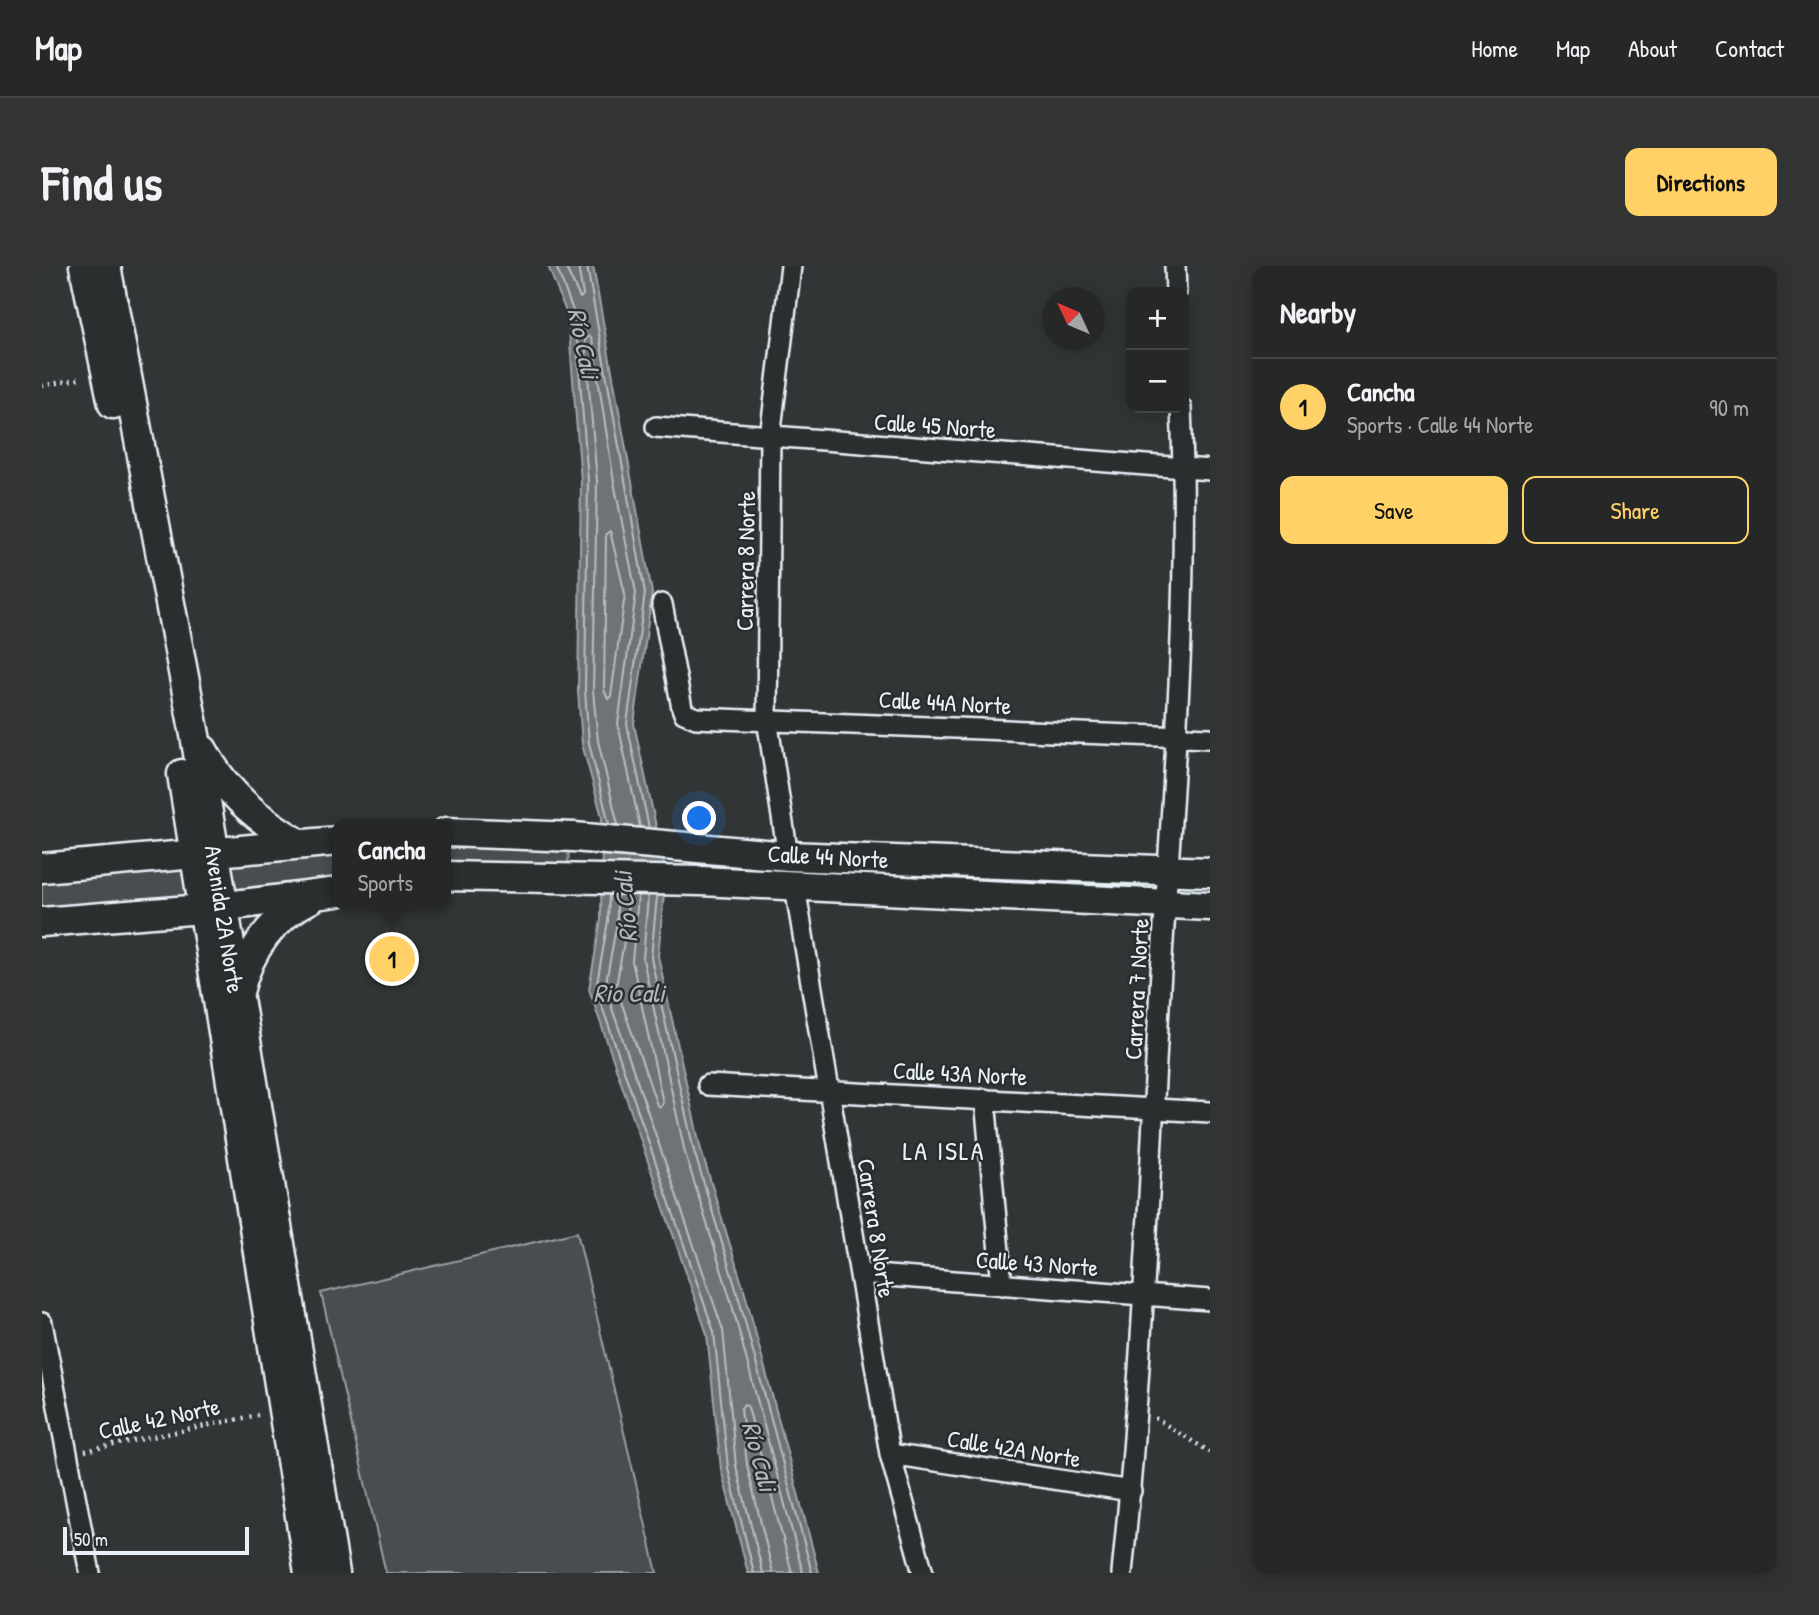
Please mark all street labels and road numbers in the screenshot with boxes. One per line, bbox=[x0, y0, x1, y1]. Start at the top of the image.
street label: Calle 45 Norte bbox=[873, 405, 997, 445]
street label: Carrera 8 Norte bbox=[728, 490, 762, 631]
street label: Calle 44A Norte bbox=[878, 683, 1013, 721]
street label: Calle 44 Norte bbox=[767, 837, 890, 875]
street label: Avenida 2A Norte bbox=[198, 843, 253, 996]
street label: Carrera 7 Norte bbox=[1116, 917, 1156, 1061]
street label: Calle 43A Norte bbox=[892, 1054, 1028, 1093]
street label: Carrera 8 Norte bbox=[850, 1156, 904, 1300]
street label: Calle 43 Norte bbox=[975, 1243, 1100, 1283]
street label: Calle 42 Norte bbox=[95, 1389, 223, 1446]
street label: Calle 42A Norte bbox=[945, 1422, 1084, 1474]

